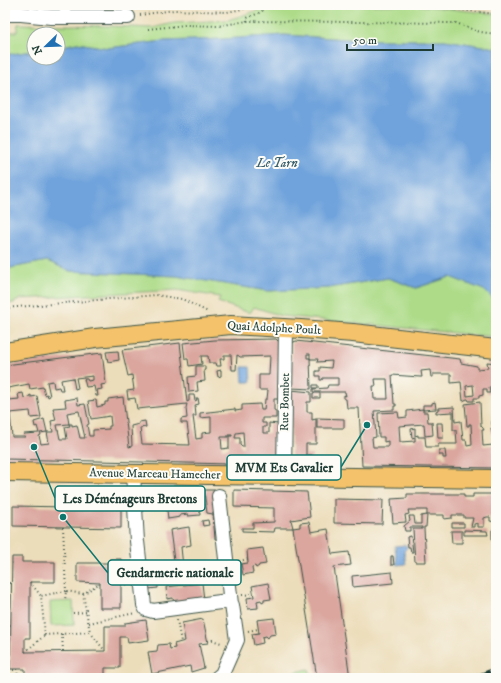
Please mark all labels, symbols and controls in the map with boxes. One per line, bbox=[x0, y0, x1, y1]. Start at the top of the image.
north arrow bbox=[26, 26, 66, 66]
scale bar bbox=[347, 26, 433, 52]
text: 50 m bbox=[353, 33, 377, 48]
text: N bbox=[30, 43, 46, 56]
water label: Le Tarn bbox=[255, 155, 298, 171]
street label: Quai Adolphe Poult bbox=[227, 318, 321, 338]
street label: Rue Bombet bbox=[277, 373, 293, 431]
callout: MVM Ets Cavalier bbox=[227, 455, 341, 480]
text: MVM Ets Cavalier bbox=[235, 460, 333, 476]
street label: Avenue Marceau Hamecher bbox=[89, 465, 221, 483]
callout: Les Déménageurs Bretons bbox=[55, 486, 205, 511]
text: Les Déménageurs Bretons bbox=[63, 491, 198, 508]
callout: Gendarmerie nationale bbox=[108, 560, 241, 585]
text: Gendarmerie nationale bbox=[116, 565, 234, 581]

